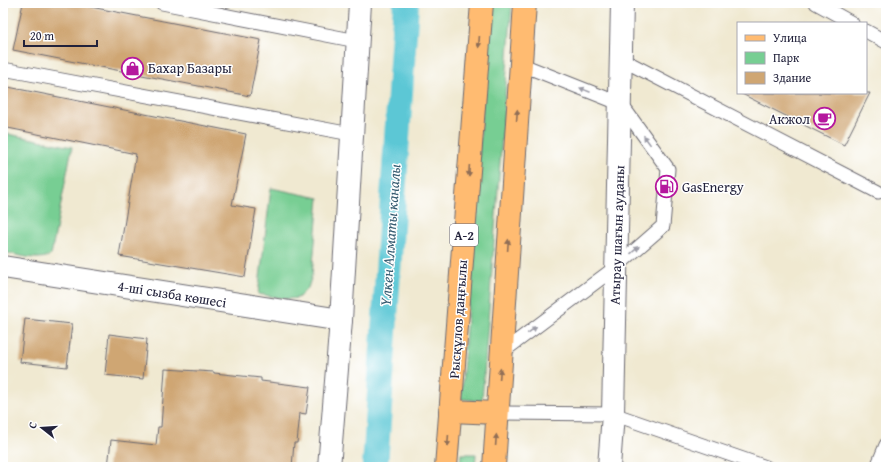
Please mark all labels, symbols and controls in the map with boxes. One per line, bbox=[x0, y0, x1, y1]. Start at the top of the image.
scale bar bbox=[24, 22, 97, 48]
legend bbox=[737, 22, 867, 94]
text: 20 m bbox=[30, 27, 54, 44]
text: Улица bbox=[773, 29, 807, 46]
one-way arrow bbox=[476, 36, 483, 48]
text: Парк bbox=[773, 49, 800, 66]
shop icon: Бахар Базары bbox=[120, 55, 146, 81]
place label: Бахар Базары bbox=[148, 58, 232, 78]
text: Здание bbox=[773, 69, 812, 86]
one-way arrow bbox=[578, 86, 590, 92]
cafe icon: Акжол bbox=[812, 106, 838, 132]
one-way arrow bbox=[513, 109, 520, 121]
place label: Акжол bbox=[769, 109, 810, 129]
one-way arrow bbox=[643, 135, 651, 145]
water label: Үлкен Алматы каналы bbox=[375, 163, 405, 307]
one-way arrow bbox=[466, 165, 472, 178]
street label: Атырау шағын ауданы bbox=[605, 165, 629, 305]
fuel station icon: GasEnergy bbox=[654, 174, 680, 200]
place label: GasEnergy bbox=[682, 177, 744, 197]
road number: A-2 bbox=[450, 224, 478, 246]
one-way arrow bbox=[505, 239, 512, 251]
one-way arrow bbox=[630, 246, 640, 255]
street label: Рысқұлов даңғылы bbox=[444, 259, 472, 379]
street label: 4-ші сызба көшесі bbox=[116, 276, 228, 312]
one-way arrow bbox=[527, 325, 538, 334]
one-way arrow bbox=[496, 368, 503, 380]
north arrow bbox=[22, 408, 62, 448]
text: С bbox=[24, 420, 41, 430]
one-way arrow bbox=[492, 434, 499, 446]
one-way arrow bbox=[445, 435, 452, 447]

